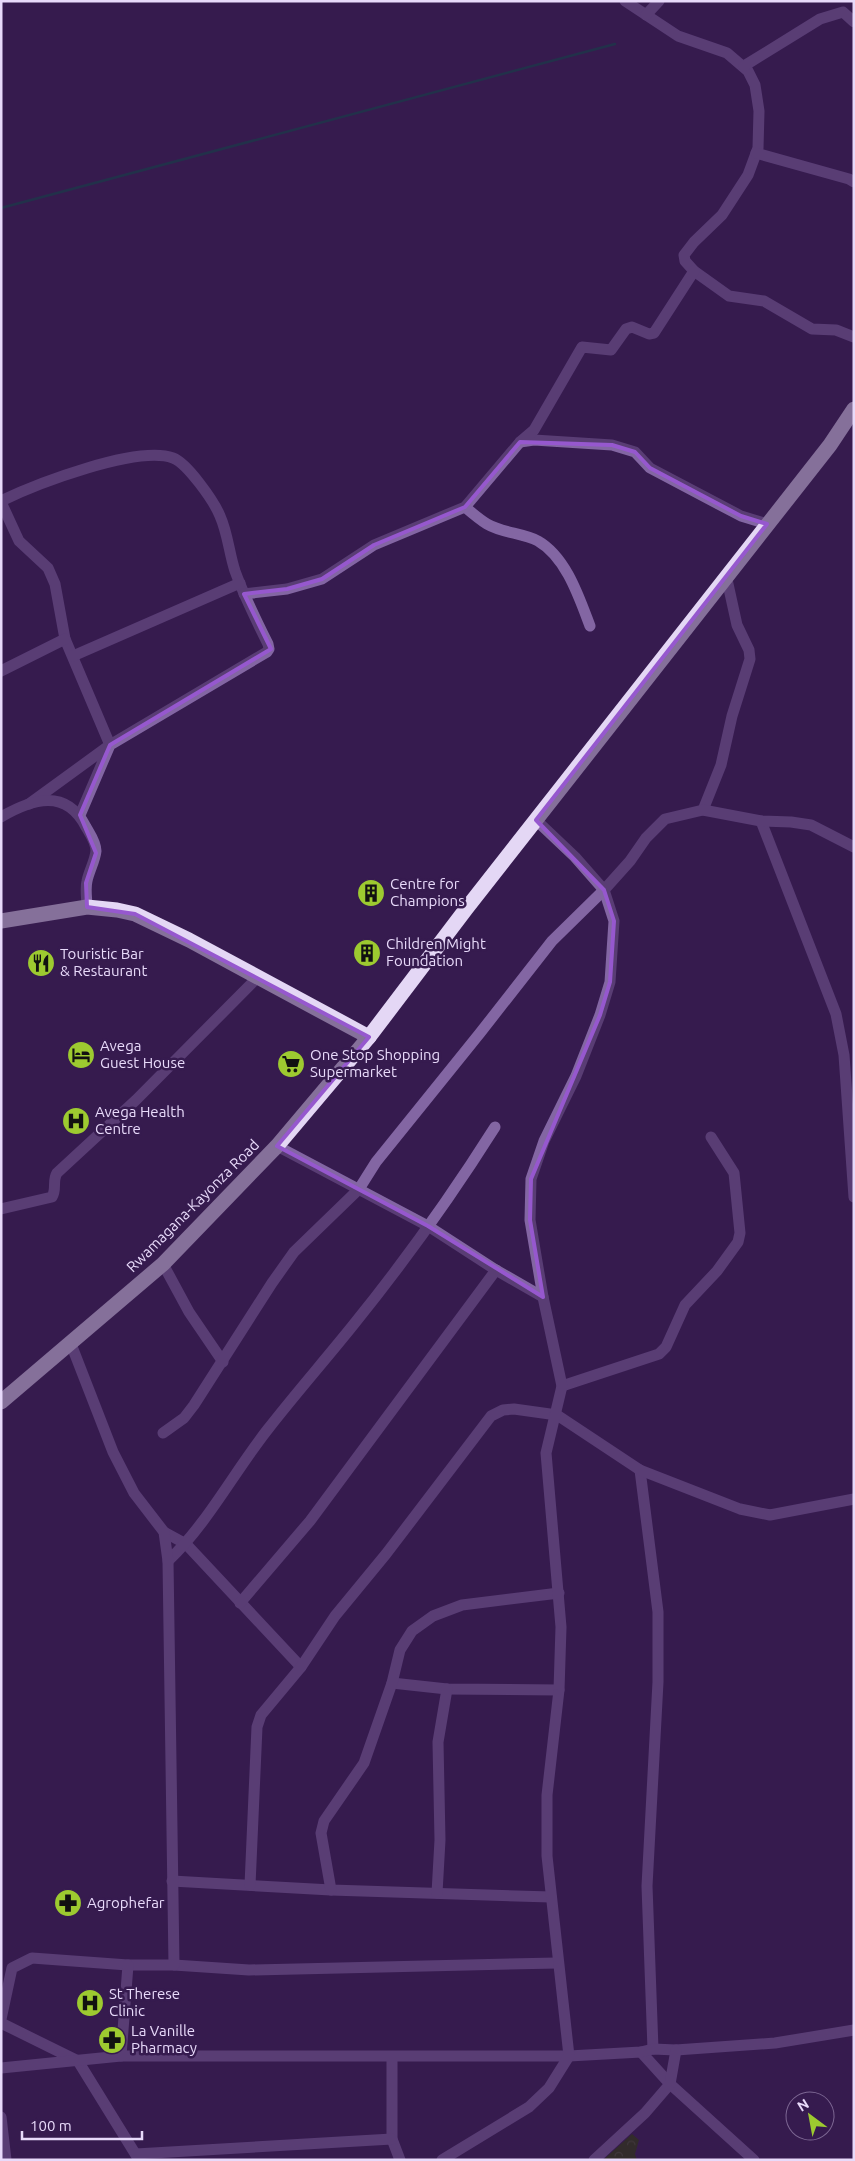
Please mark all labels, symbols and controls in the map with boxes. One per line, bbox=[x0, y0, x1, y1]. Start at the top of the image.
place label: Centre for Champions bbox=[390, 875, 465, 909]
building icon: Centre for Champions bbox=[356, 878, 386, 908]
place label: Children Might Foundation bbox=[386, 935, 486, 969]
building icon: Children Might Foundation bbox=[352, 938, 382, 968]
place label: Touristic Bar & Restaurant bbox=[60, 945, 147, 979]
restaurant icon: Touristic Bar & Restaurant bbox=[26, 948, 56, 978]
place label: Avega Guest House bbox=[100, 1037, 185, 1071]
hotel icon: Avega Guest House bbox=[66, 1040, 96, 1070]
place label: One Stop Shopping Supermarket bbox=[310, 1046, 440, 1080]
supermarket icon: One Stop Shopping Supermarket bbox=[276, 1049, 306, 1079]
place label: Avega Health Centre bbox=[95, 1103, 185, 1137]
hospital icon: Avega Health Centre bbox=[61, 1106, 91, 1136]
street label: Rwamagana-Kayonza Road bbox=[123, 1136, 262, 1275]
pharmacy icon: Agrophefar bbox=[53, 1888, 83, 1918]
place label: Agrophefar bbox=[87, 1894, 165, 1911]
place label: St Therese Clinic bbox=[109, 1985, 180, 2019]
hospital icon: St Therese Clinic bbox=[75, 1988, 105, 2018]
place label: La Vanille Pharmacy bbox=[131, 2022, 197, 2056]
pharmacy icon: La Vanille Pharmacy bbox=[97, 2025, 127, 2055]
north arrow bbox=[785, 2091, 835, 2141]
text: N bbox=[794, 2095, 812, 2115]
scale bar bbox=[22, 2108, 142, 2140]
text: 100 m bbox=[30, 2117, 72, 2134]

